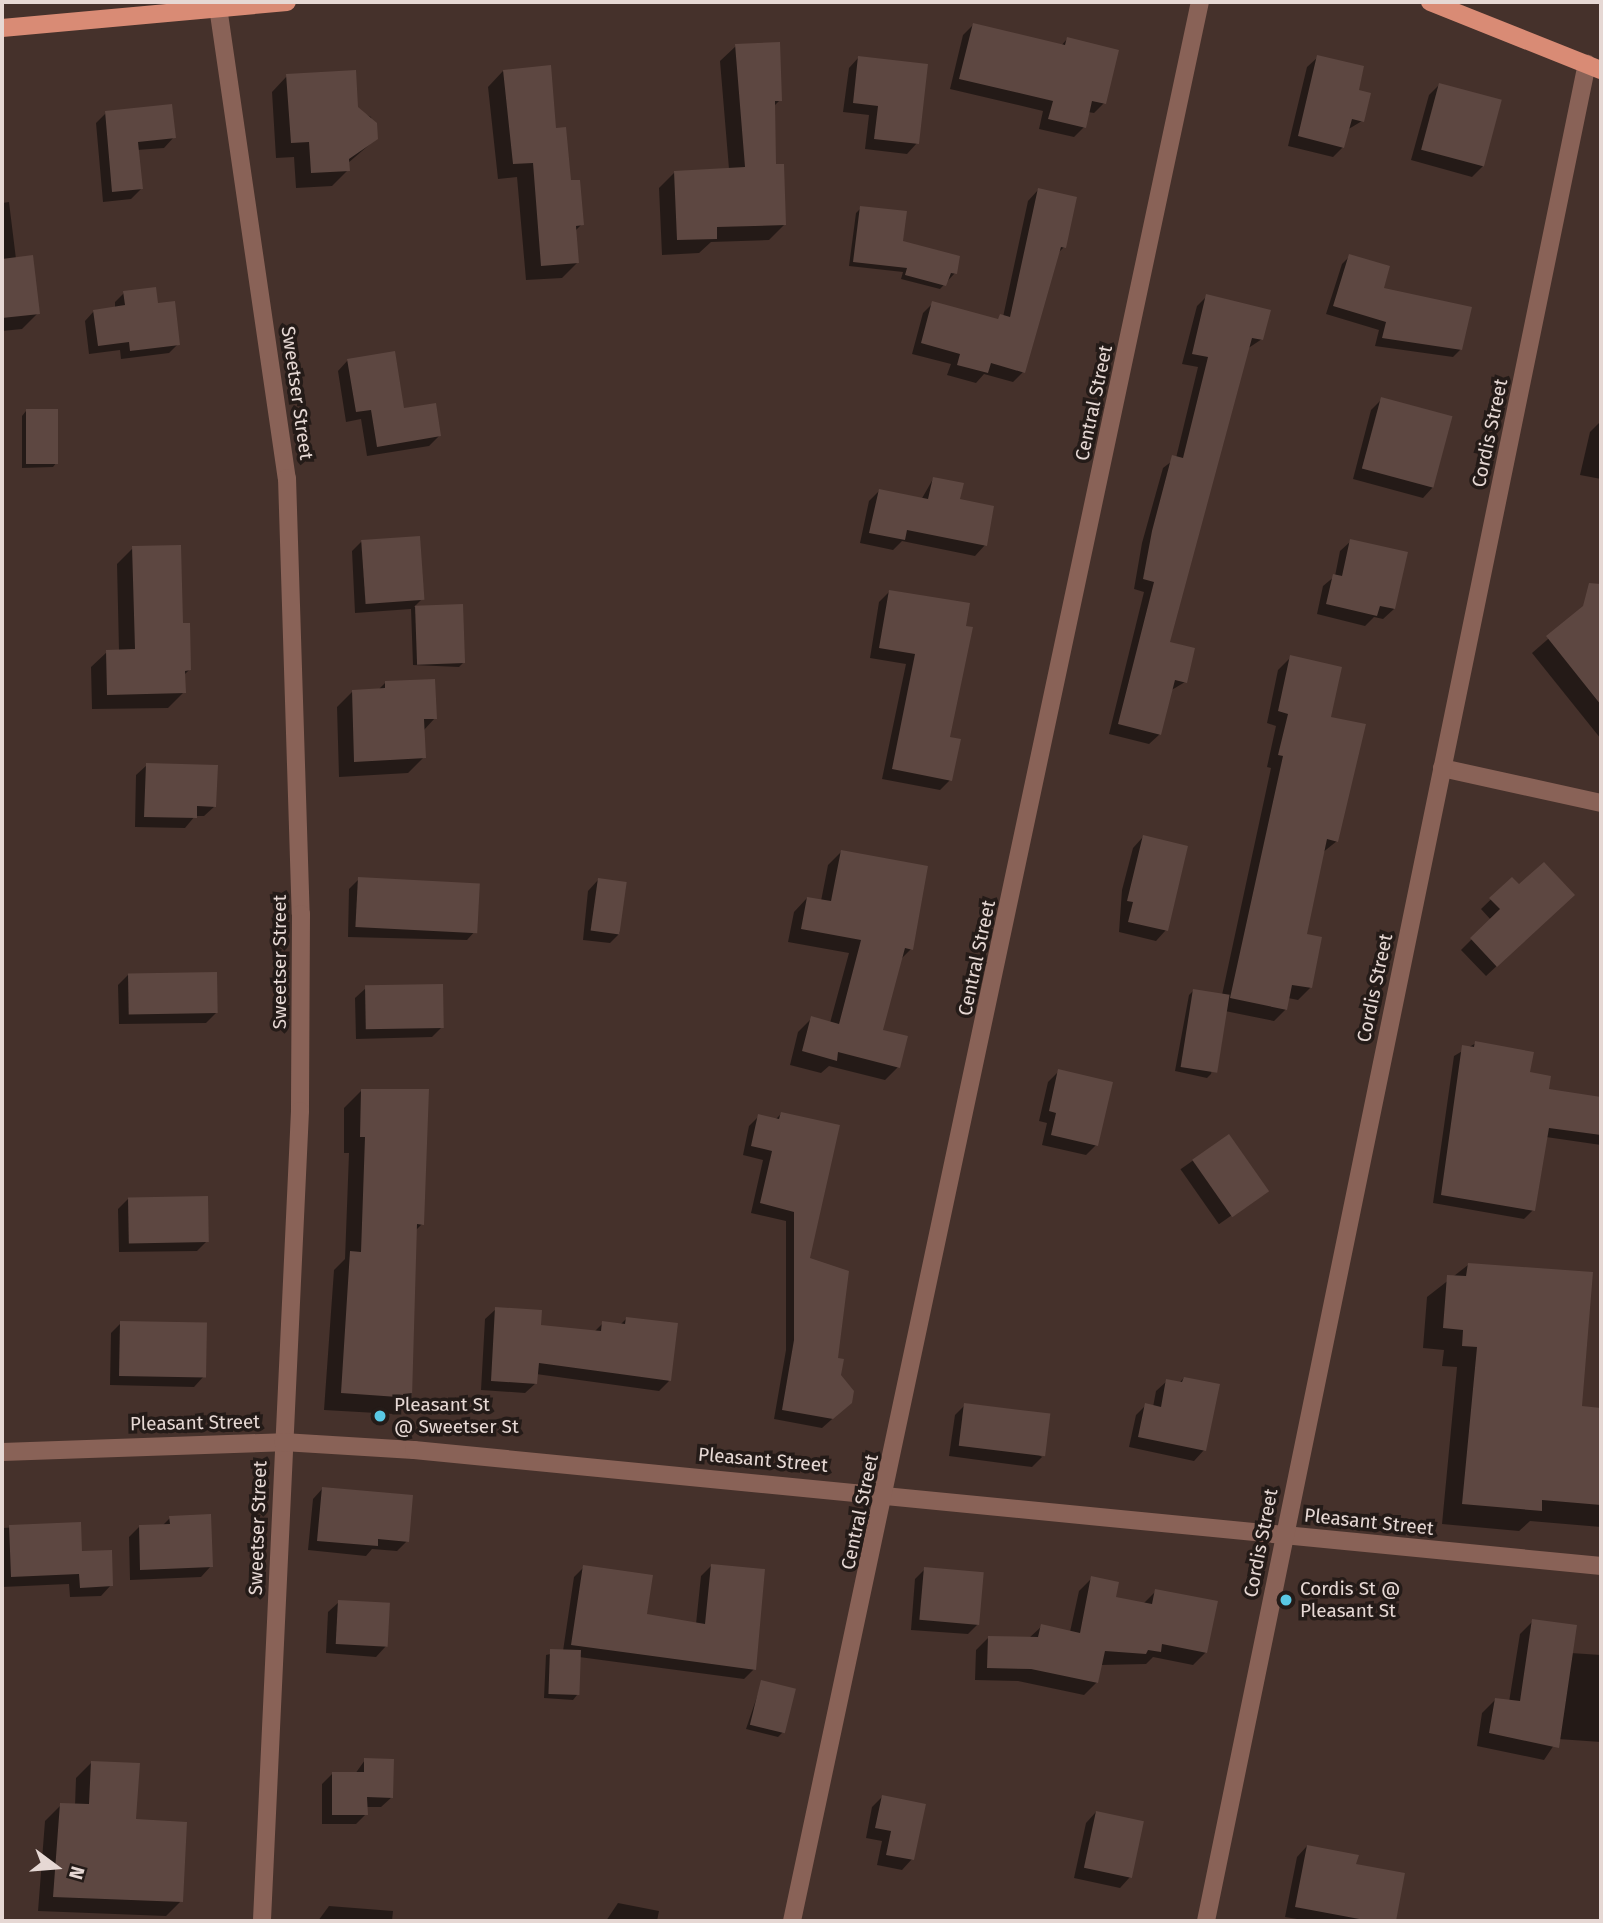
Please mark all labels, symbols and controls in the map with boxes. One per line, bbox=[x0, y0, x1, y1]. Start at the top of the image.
street label: Sweetser Street bbox=[276, 325, 318, 461]
street label: Central Street bbox=[1071, 343, 1117, 463]
street label: Cordis Street bbox=[1467, 377, 1513, 489]
street label: Sweetser Street bbox=[269, 895, 291, 1029]
street label: Central Street bbox=[954, 898, 1000, 1018]
street label: Cordis Street bbox=[1352, 932, 1398, 1044]
place label: Pleasant St @ Sweetser St bbox=[394, 1394, 519, 1438]
marker: Pleasant St @ Sweetser St bbox=[372, 1408, 388, 1424]
street label: Pleasant Street bbox=[130, 1410, 260, 1436]
street label: Pleasant Street bbox=[697, 1443, 829, 1477]
street label: Central Street bbox=[837, 1452, 883, 1572]
street label: Sweetser Street bbox=[244, 1460, 272, 1596]
street label: Cordis Street bbox=[1239, 1487, 1283, 1599]
street label: Pleasant Street bbox=[1303, 1504, 1435, 1540]
place label: Cordis St @ Pleasant St bbox=[1300, 1578, 1400, 1622]
marker: Cordis St @ Pleasant St bbox=[1278, 1592, 1294, 1608]
north arrow bbox=[21, 1832, 91, 1902]
text: N bbox=[64, 1864, 89, 1882]

